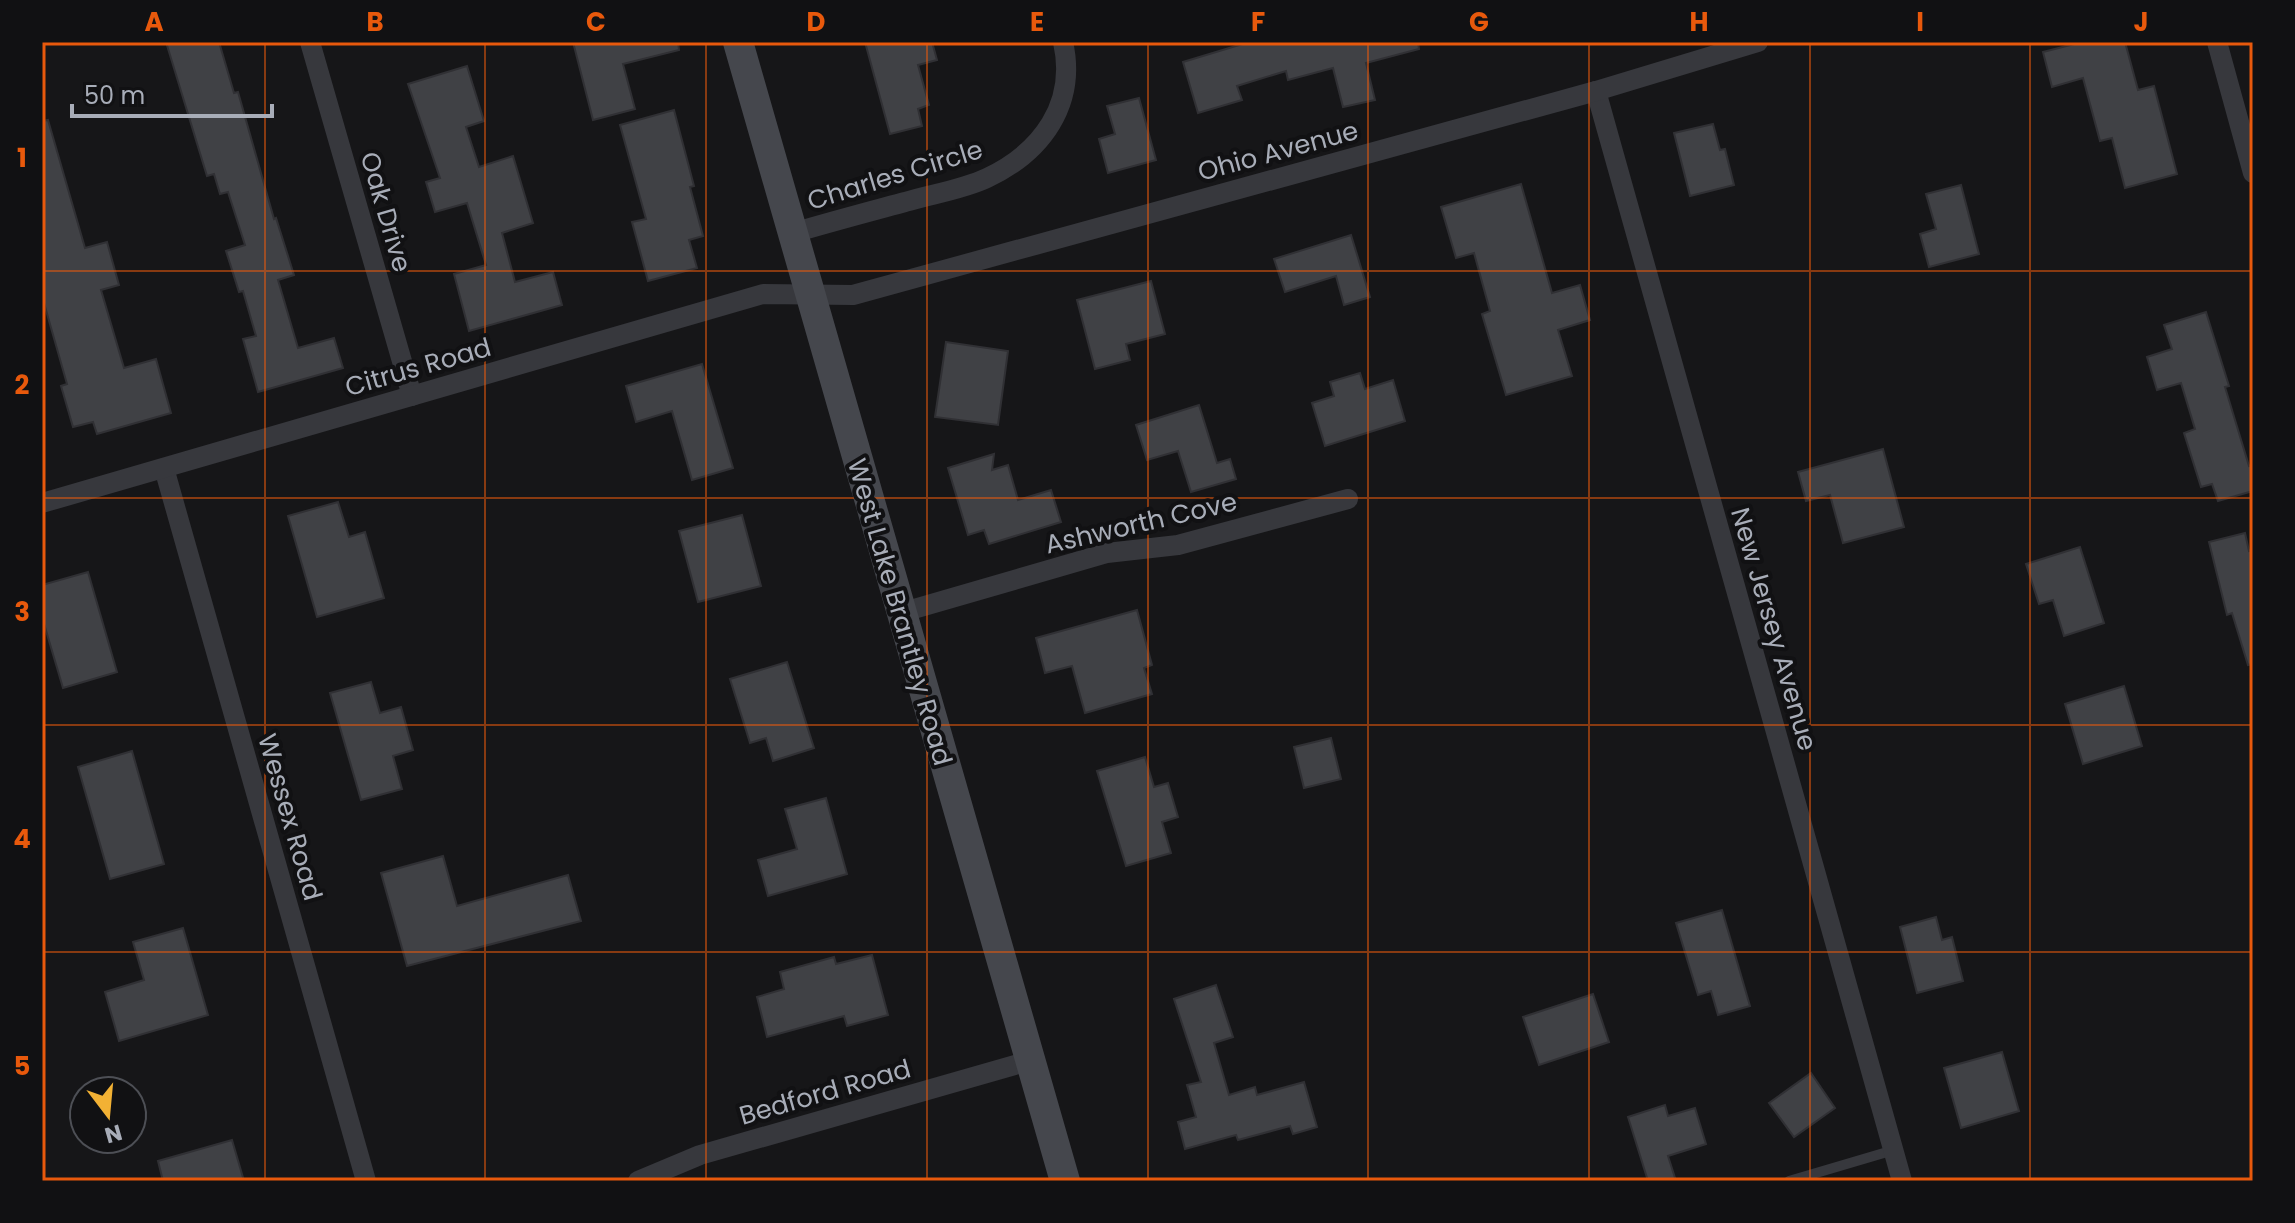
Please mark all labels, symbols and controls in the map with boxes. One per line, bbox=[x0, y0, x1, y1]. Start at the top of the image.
text: A bbox=[144, 4, 164, 40]
text: B bbox=[366, 4, 384, 40]
text: C bbox=[586, 4, 606, 40]
text: D bbox=[807, 4, 826, 40]
text: E bbox=[1030, 4, 1044, 40]
text: F bbox=[1251, 4, 1265, 40]
text: G bbox=[1469, 4, 1489, 40]
text: H bbox=[1689, 4, 1709, 40]
text: I bbox=[1916, 4, 1924, 40]
text: J bbox=[2133, 4, 2149, 40]
scale bar bbox=[72, 68, 272, 118]
text: 50 m bbox=[84, 79, 145, 112]
street label: Ohio Avenue bbox=[1194, 112, 1362, 190]
street label: Charles Circle bbox=[803, 131, 987, 219]
text: 1 bbox=[17, 140, 27, 176]
street label: Oak Drive bbox=[352, 148, 420, 276]
street label: Citrus Road bbox=[341, 329, 495, 405]
text: 2 bbox=[15, 367, 30, 403]
street label: West Lake Brantley Road bbox=[839, 454, 961, 770]
street label: Ashworth Cove bbox=[1042, 483, 1240, 563]
street label: New Jersey Avenue bbox=[1722, 503, 1826, 755]
text: 3 bbox=[14, 594, 30, 630]
street label: Wessex Road bbox=[249, 729, 331, 905]
text: 4 bbox=[13, 821, 31, 857]
text: 5 bbox=[14, 1048, 30, 1084]
street label: Bedford Road bbox=[735, 1050, 915, 1134]
north arrow bbox=[68, 1075, 148, 1155]
text: N bbox=[101, 1117, 126, 1151]

